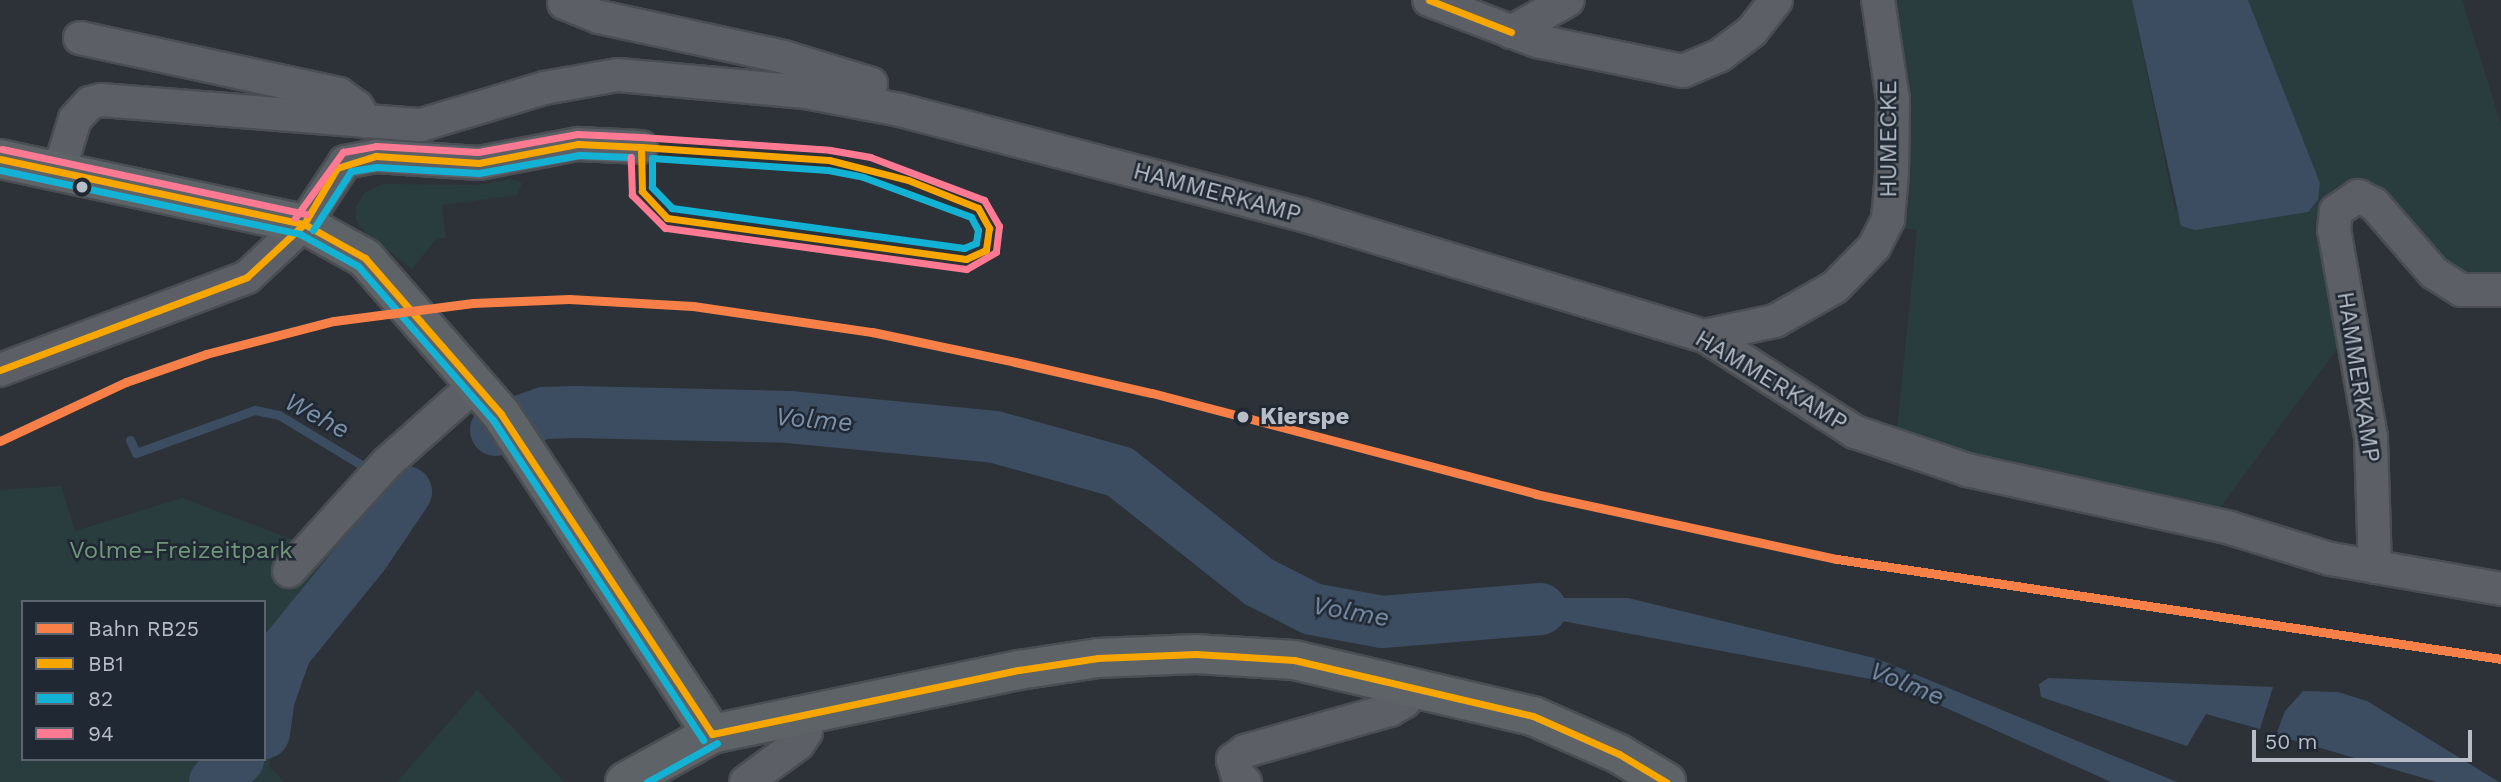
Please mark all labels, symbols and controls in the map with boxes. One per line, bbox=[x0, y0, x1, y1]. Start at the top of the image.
street label: HUMECKE bbox=[1875, 80, 1903, 198]
street label: HAMMERKAMP bbox=[1130, 157, 1304, 229]
unlabelled marker bbox=[75, 180, 89, 194]
street label: HAMMERKAMP bbox=[2330, 290, 2386, 464]
street label: HAMMERKAMP bbox=[1690, 324, 1852, 438]
water label: Wehe bbox=[279, 386, 355, 446]
water label: Volme bbox=[774, 401, 854, 439]
place label: Kierspe bbox=[1260, 403, 1349, 431]
marker: Kierspe bbox=[1232, 406, 1254, 428]
park label: Volme-Freizeitpark bbox=[69, 537, 293, 565]
water label: Volme bbox=[1310, 590, 1392, 634]
legend bbox=[21, 600, 266, 761]
text: Bahn RB25 bbox=[88, 616, 199, 641]
text: BB1 bbox=[88, 651, 124, 676]
water label: Volme bbox=[1865, 655, 1949, 713]
text: 82 bbox=[88, 686, 113, 711]
scale bar bbox=[2256, 716, 2476, 760]
text: 94 bbox=[88, 721, 114, 746]
text: 50 m bbox=[2265, 729, 2317, 754]

